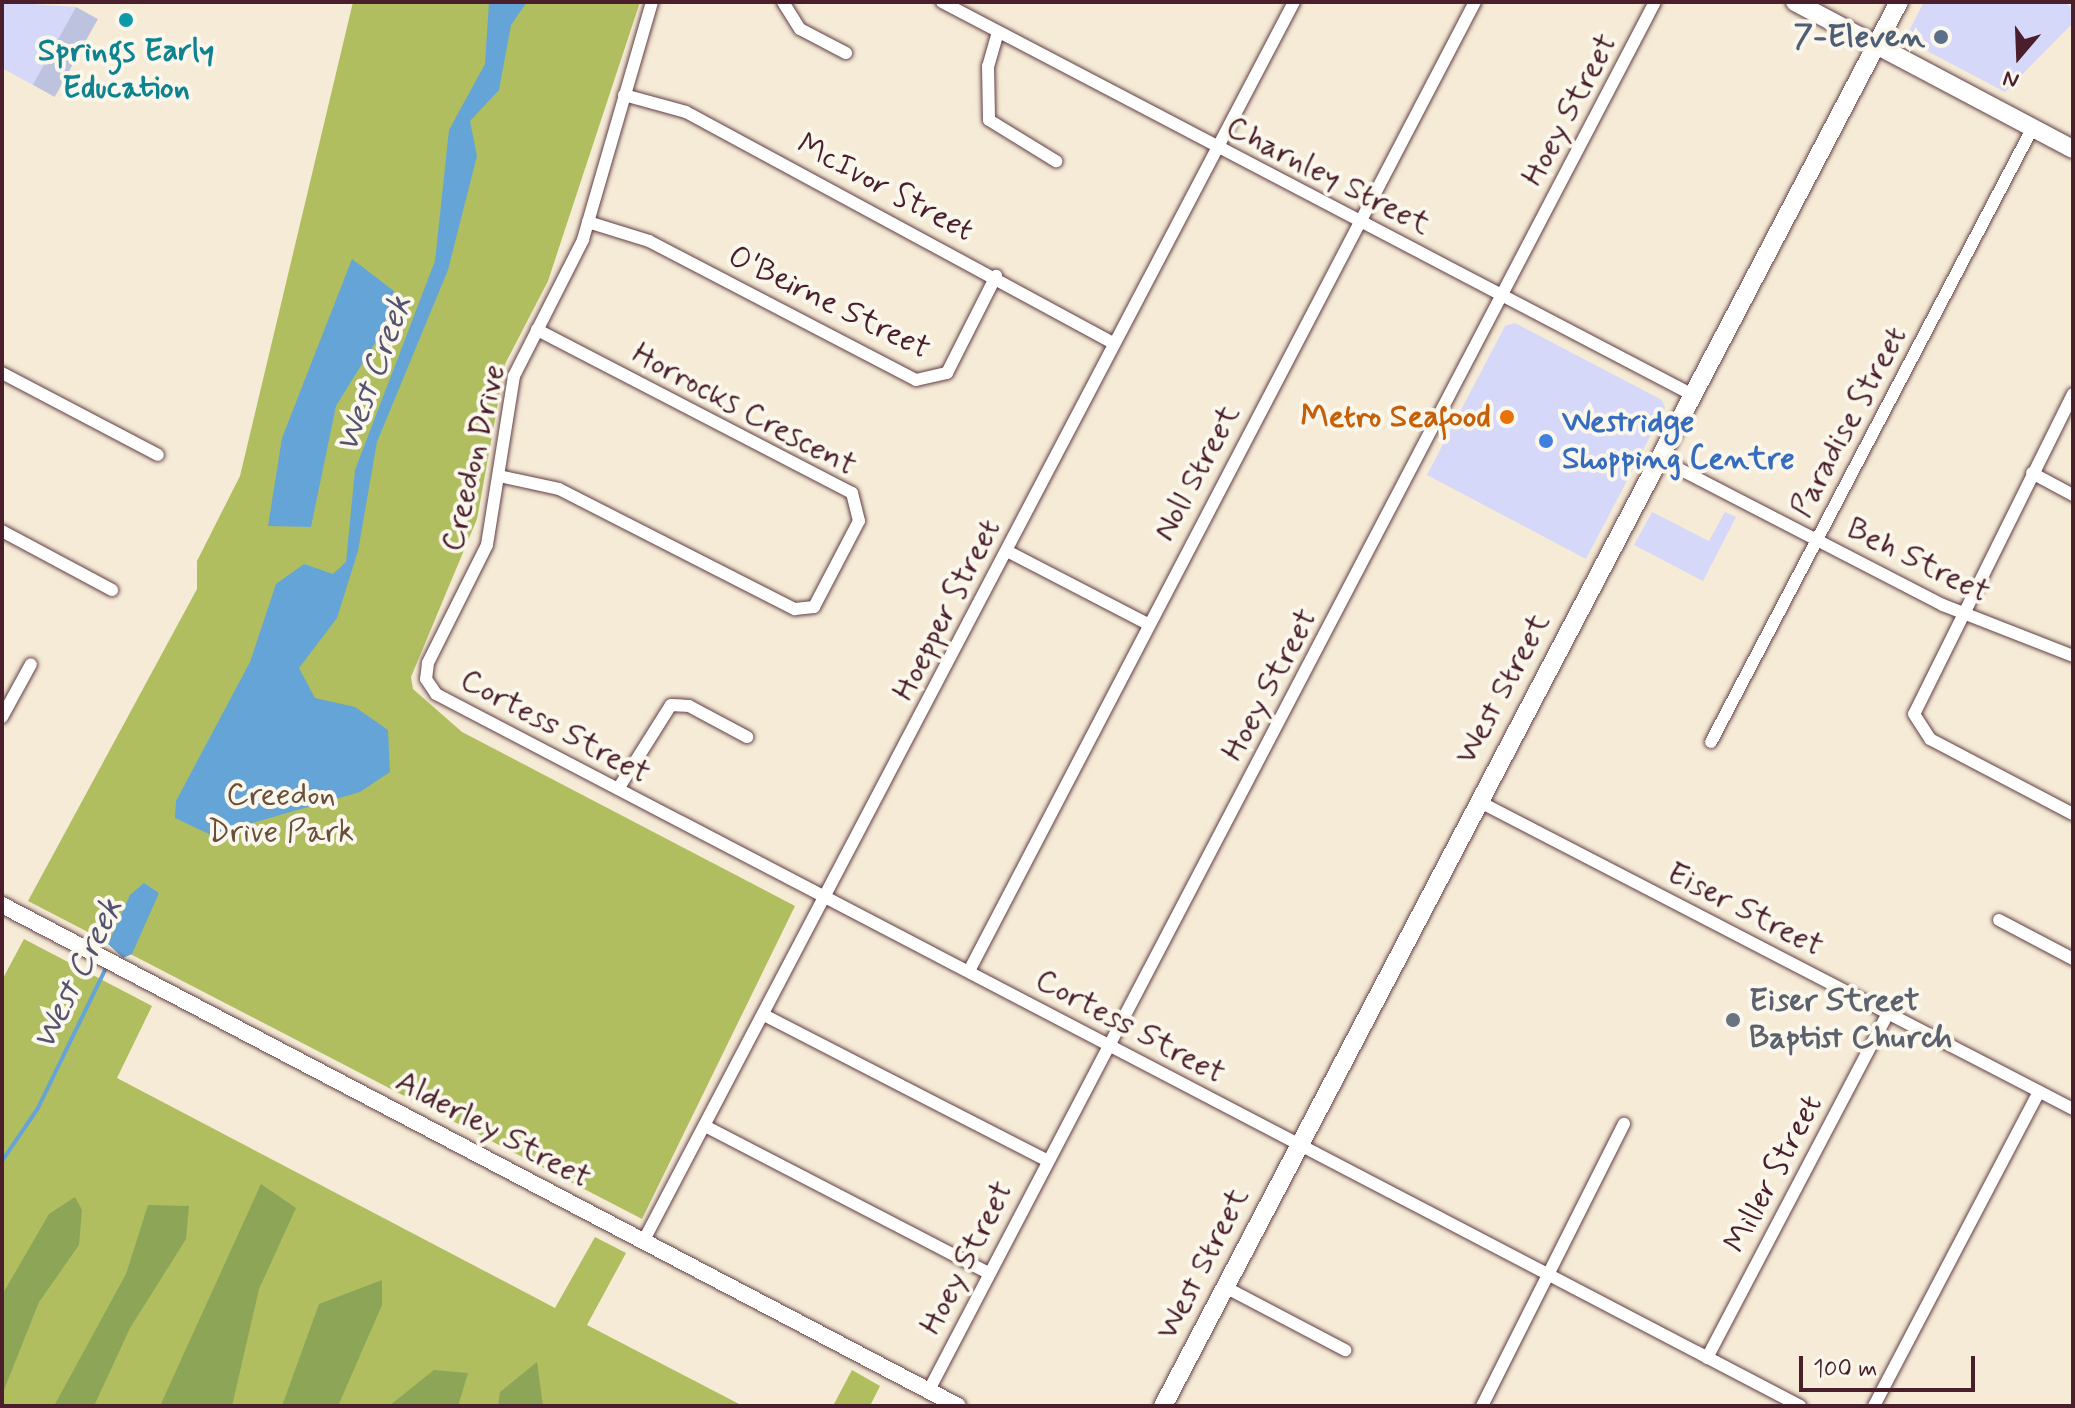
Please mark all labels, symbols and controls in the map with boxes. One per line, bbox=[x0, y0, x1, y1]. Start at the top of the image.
marker: Springs Early Education bbox=[117, 11, 135, 29]
north arrow bbox=[1979, 16, 2059, 96]
place label: 7-Eleven bbox=[1793, 18, 1925, 56]
street label: Hoey Street bbox=[1514, 28, 1626, 192]
marker: 7-Eleven bbox=[1932, 28, 1950, 46]
place label: Springs Early Education bbox=[38, 33, 214, 108]
text: N bbox=[2000, 63, 2023, 94]
street label: Charnley Street bbox=[1219, 108, 1437, 244]
street label: McIvor Street bbox=[788, 124, 982, 252]
street label: O'Beirne Street bbox=[722, 238, 936, 368]
water label: West Creek bbox=[327, 290, 421, 458]
street label: Paradise Street bbox=[1781, 317, 1917, 527]
street label: Horrocks Crescent bbox=[625, 335, 863, 485]
street label: Creedon Drive bbox=[434, 362, 514, 554]
street label: Noll Street bbox=[1145, 398, 1249, 548]
place label: Metro Seafood bbox=[1301, 398, 1491, 436]
place label: Westridge Shopping Centre bbox=[1562, 404, 1789, 479]
marker: Metro Seafood bbox=[1498, 408, 1516, 426]
marker: Westridge Shopping Centre bbox=[1537, 432, 1555, 450]
street label: Hoepper Street bbox=[883, 510, 1011, 710]
street label: Beh Street bbox=[1841, 510, 1995, 612]
street label: Hoey Street bbox=[1214, 603, 1326, 767]
street label: West Street bbox=[1447, 607, 1559, 771]
street label: Cortess Street bbox=[454, 661, 656, 793]
park label: Creedon Drive Park bbox=[210, 777, 352, 852]
street label: Eiser Street bbox=[1661, 855, 1829, 965]
water label: West Creek bbox=[24, 891, 132, 1057]
street label: Cortess Street bbox=[1029, 961, 1231, 1093]
place label: Eiser Street Baptist Church bbox=[1749, 983, 1952, 1058]
marker: Eiser Street Baptist Church bbox=[1724, 1011, 1742, 1029]
street label: Alderley Street bbox=[390, 1063, 596, 1197]
street label: Miller Street bbox=[1715, 1086, 1833, 1262]
street label: Hoey Street bbox=[912, 1176, 1022, 1340]
street label: West Street bbox=[1148, 1181, 1258, 1347]
scale bar bbox=[1803, 1340, 1979, 1390]
text: 100 m bbox=[1813, 1354, 1877, 1385]

